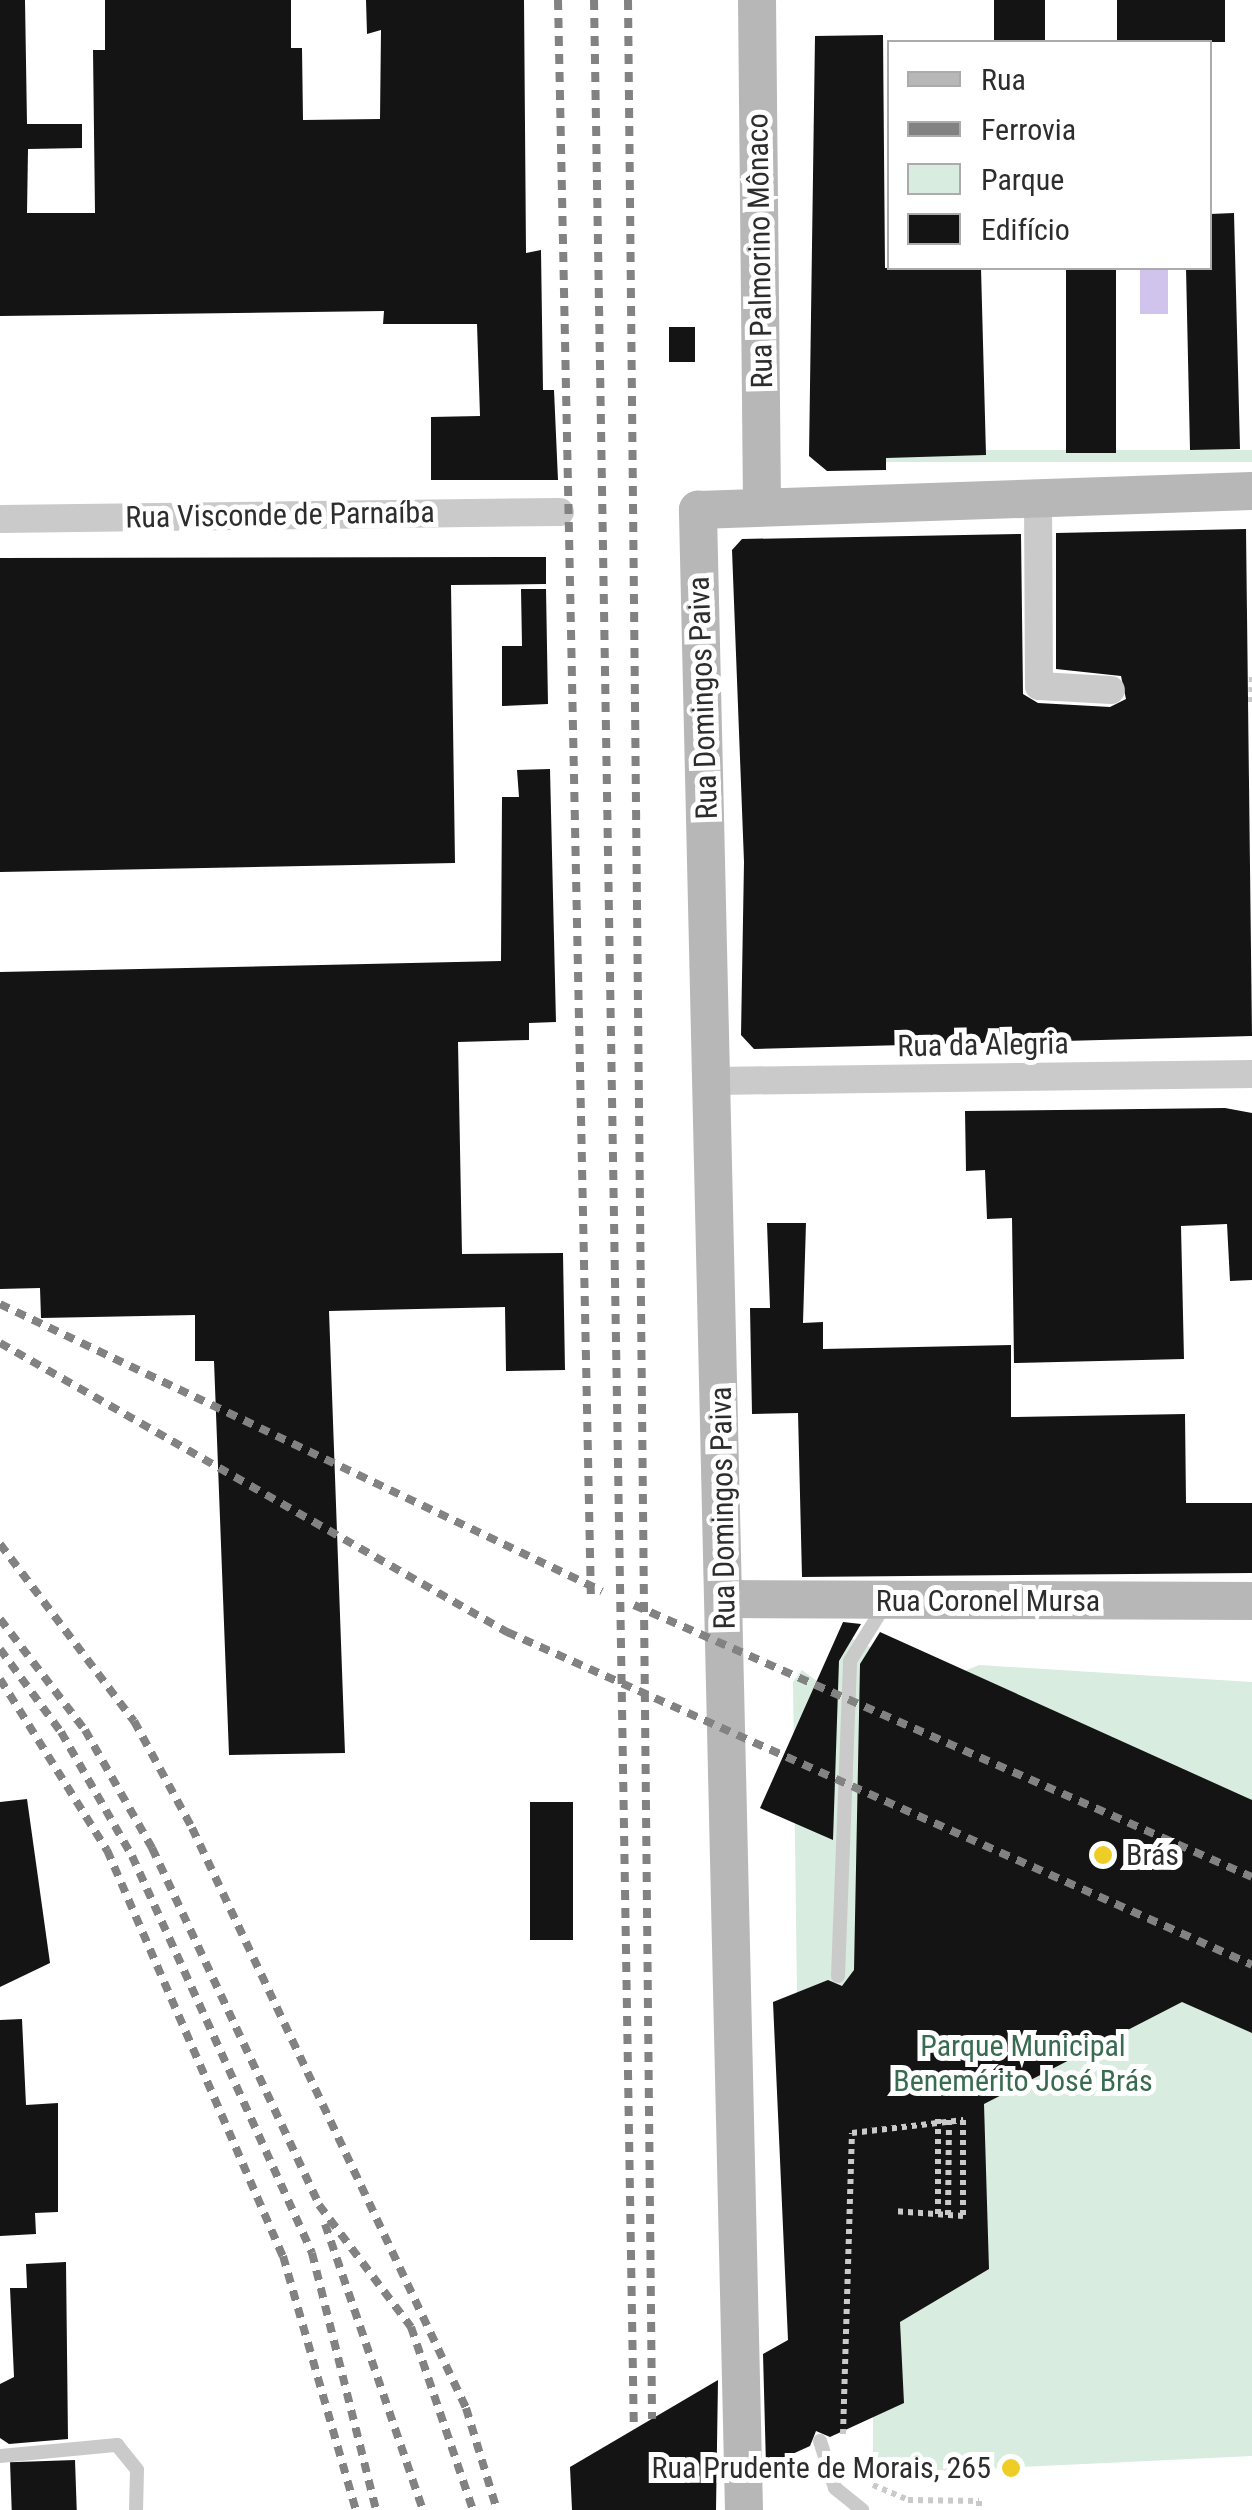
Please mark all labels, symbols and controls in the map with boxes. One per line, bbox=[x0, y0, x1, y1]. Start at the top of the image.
legend bbox=[887, 40, 1212, 270]
text: Rua bbox=[981, 62, 1026, 97]
text: Ferrovia bbox=[981, 112, 1076, 147]
street label: Rua Palmorino Mônaco bbox=[740, 113, 780, 389]
text: Parque bbox=[981, 162, 1064, 197]
text: Edifício bbox=[981, 212, 1070, 247]
street label: Rua Visconde de Parnaíba bbox=[125, 494, 435, 536]
street label: Rua Domingos Paiva bbox=[681, 576, 725, 820]
street label: Rua da Alegria bbox=[897, 1026, 1069, 1064]
street label: Rua Domingos Paiva bbox=[703, 1386, 743, 1630]
street label: Rua Coronel Mursa bbox=[876, 1583, 1100, 1619]
place label: Brás bbox=[1126, 1837, 1179, 1873]
marker: Brás bbox=[1090, 1842, 1116, 1868]
park label: Parque Municipal Benemérito José Brás bbox=[893, 2028, 1153, 2098]
place label: Rua Prudente de Morais, 265 bbox=[651, 2450, 991, 2486]
marker: Rua Prudente de Morais, 265 bbox=[1000, 2457, 1022, 2479]

